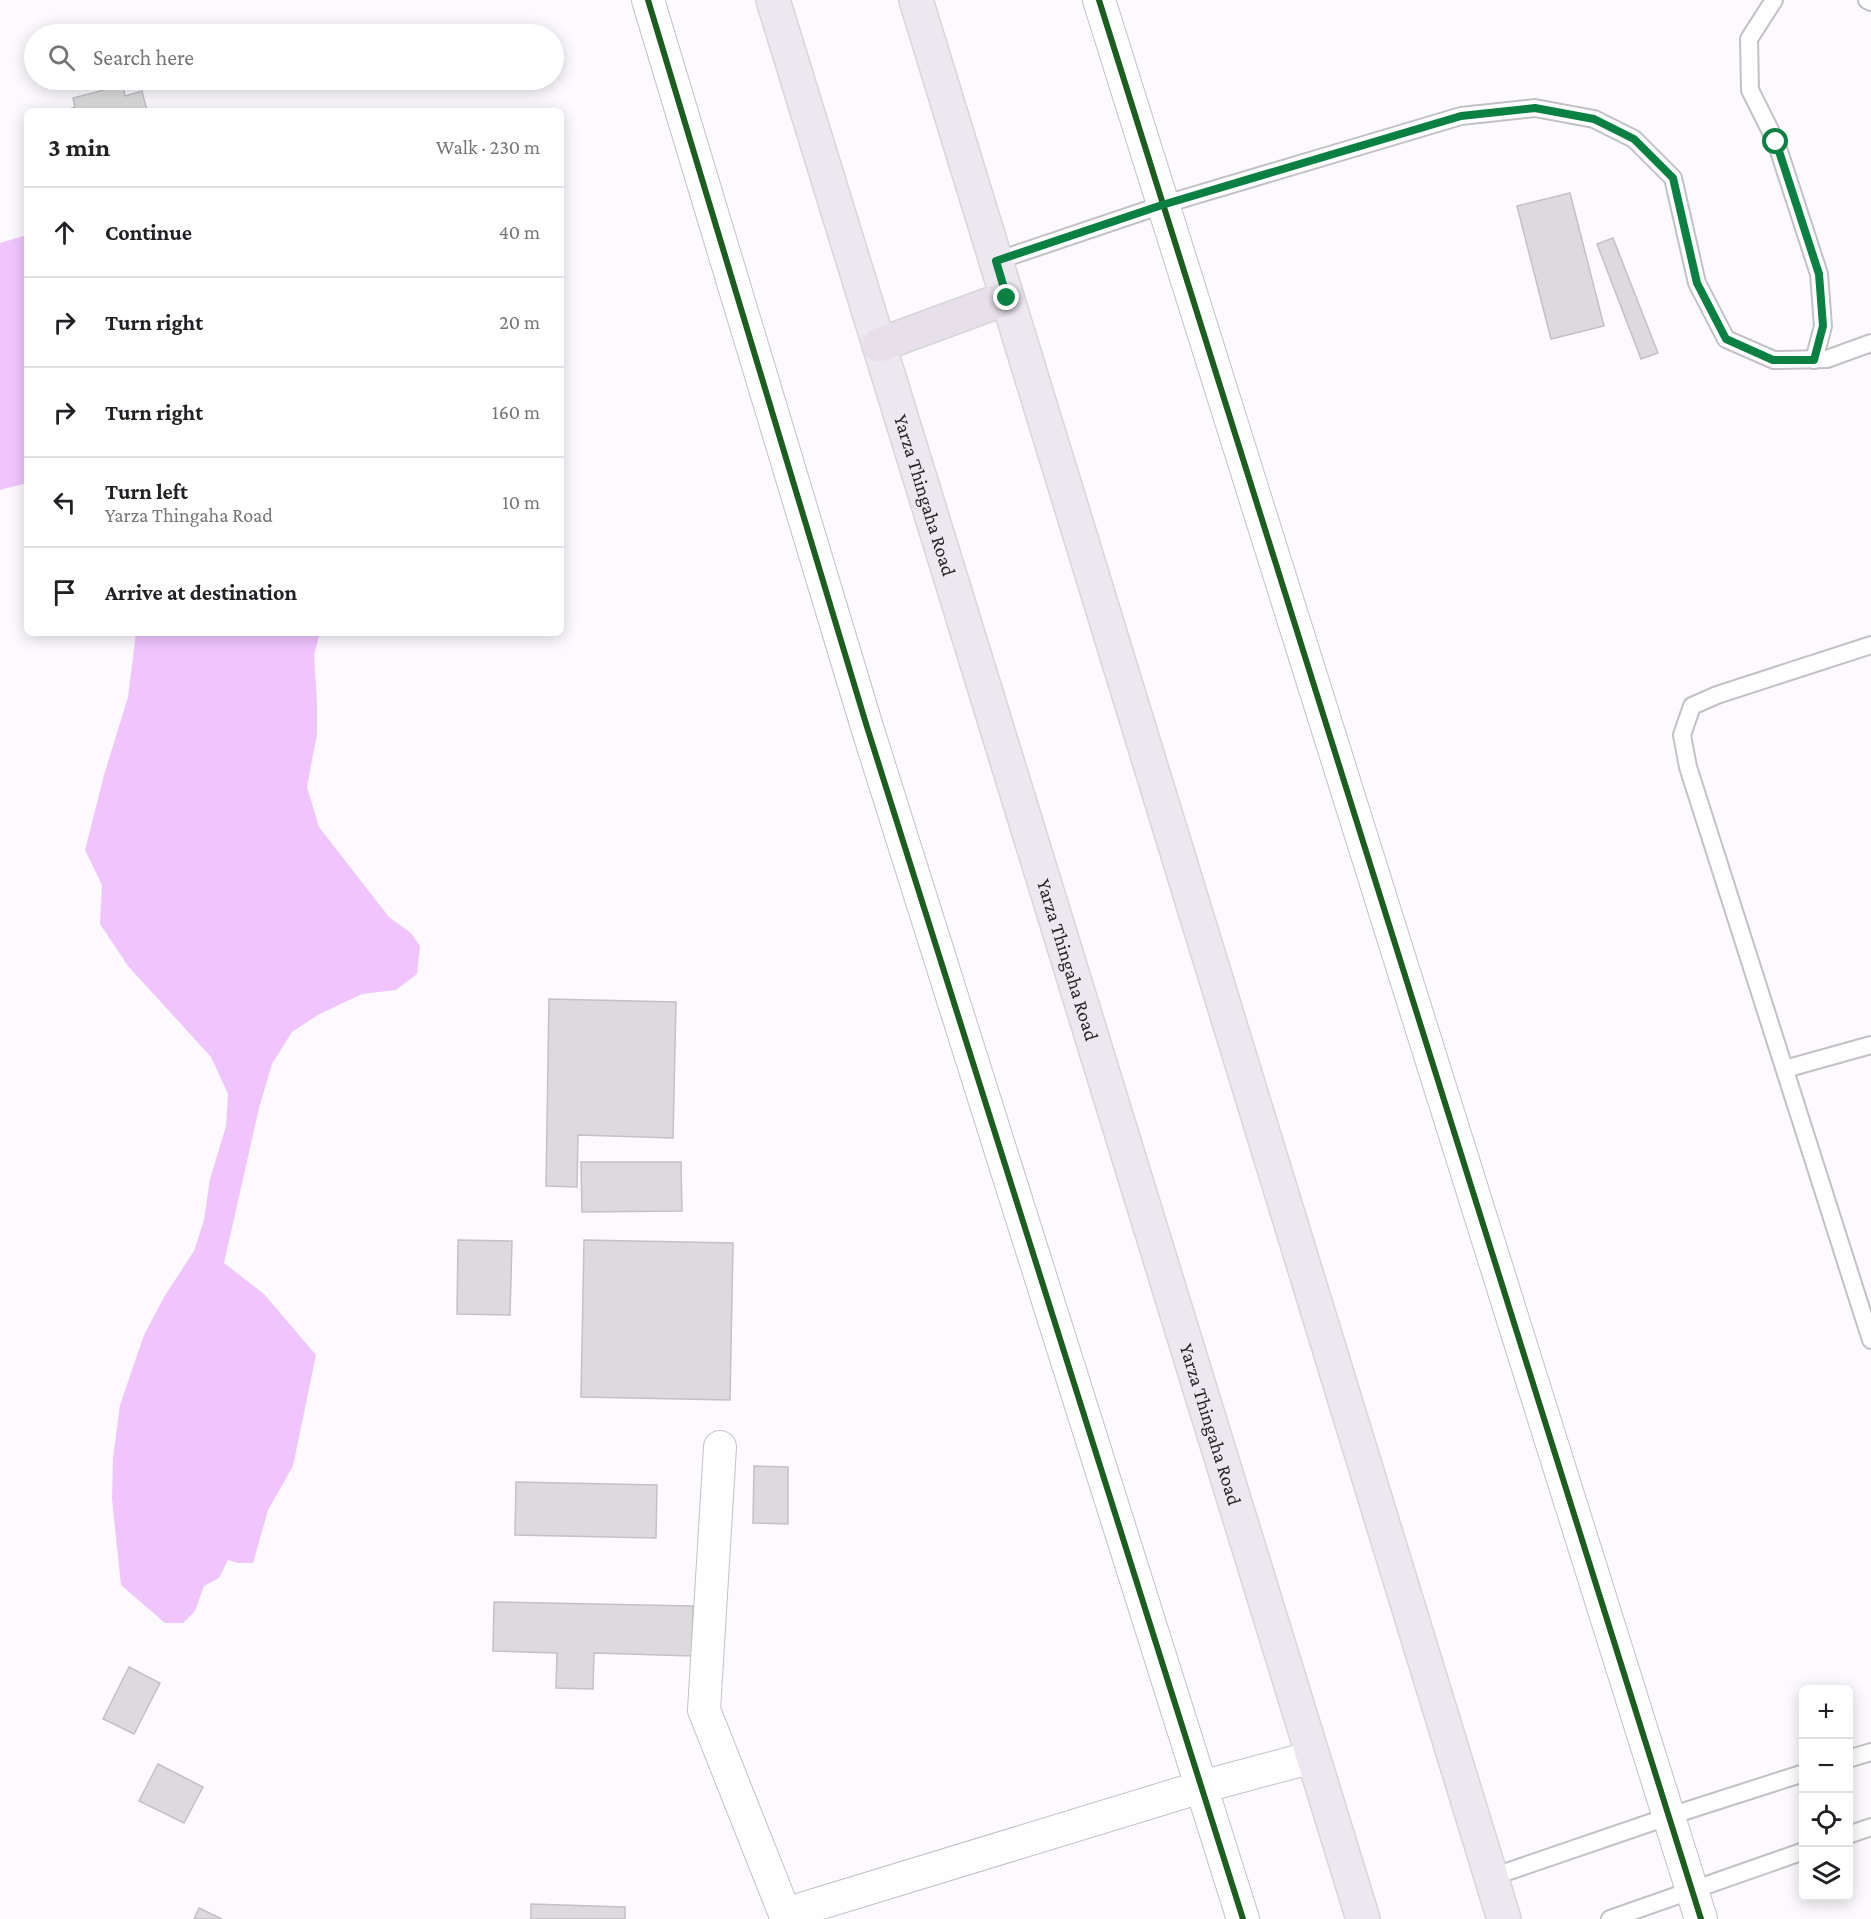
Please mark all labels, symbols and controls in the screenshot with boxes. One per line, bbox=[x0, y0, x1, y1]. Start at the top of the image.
search box bbox=[24, 24, 564, 90]
icon: search bbox=[45, 41, 78, 74]
text: Search here bbox=[93, 45, 194, 70]
route start bbox=[1762, 128, 1788, 154]
text: 3 min bbox=[48, 133, 110, 162]
text: Walk · 230 m bbox=[436, 136, 540, 158]
icon: ahead bbox=[48, 216, 81, 249]
text: Continue bbox=[105, 220, 192, 245]
text: 40 m bbox=[499, 221, 540, 243]
route end bbox=[993, 284, 1019, 310]
icon: right bbox=[48, 306, 81, 339]
text: Turn right bbox=[105, 310, 203, 335]
text: 20 m bbox=[499, 311, 540, 333]
icon: right bbox=[48, 396, 81, 429]
text: Turn right bbox=[105, 400, 203, 425]
text: 160 m bbox=[492, 401, 540, 423]
street label: Yarza Thingaha Road bbox=[890, 412, 961, 579]
text: Turn left bbox=[105, 479, 188, 504]
icon: left bbox=[48, 486, 81, 519]
text: 10 m bbox=[502, 491, 540, 513]
text: Yarza Thingaha Road bbox=[105, 504, 273, 526]
icon: arrive bbox=[48, 576, 81, 609]
text: Arrive at destination bbox=[105, 580, 297, 605]
street label: Yarza Thingaha Road bbox=[1033, 876, 1103, 1044]
street label: Yarza Thingaha Road bbox=[1176, 1341, 1246, 1508]
map controls bbox=[1799, 1685, 1853, 1901]
button: + bbox=[1799, 1685, 1853, 1739]
button: − bbox=[1799, 1739, 1853, 1793]
button: locate bbox=[1799, 1793, 1853, 1847]
button: layers bbox=[1799, 1847, 1853, 1901]

